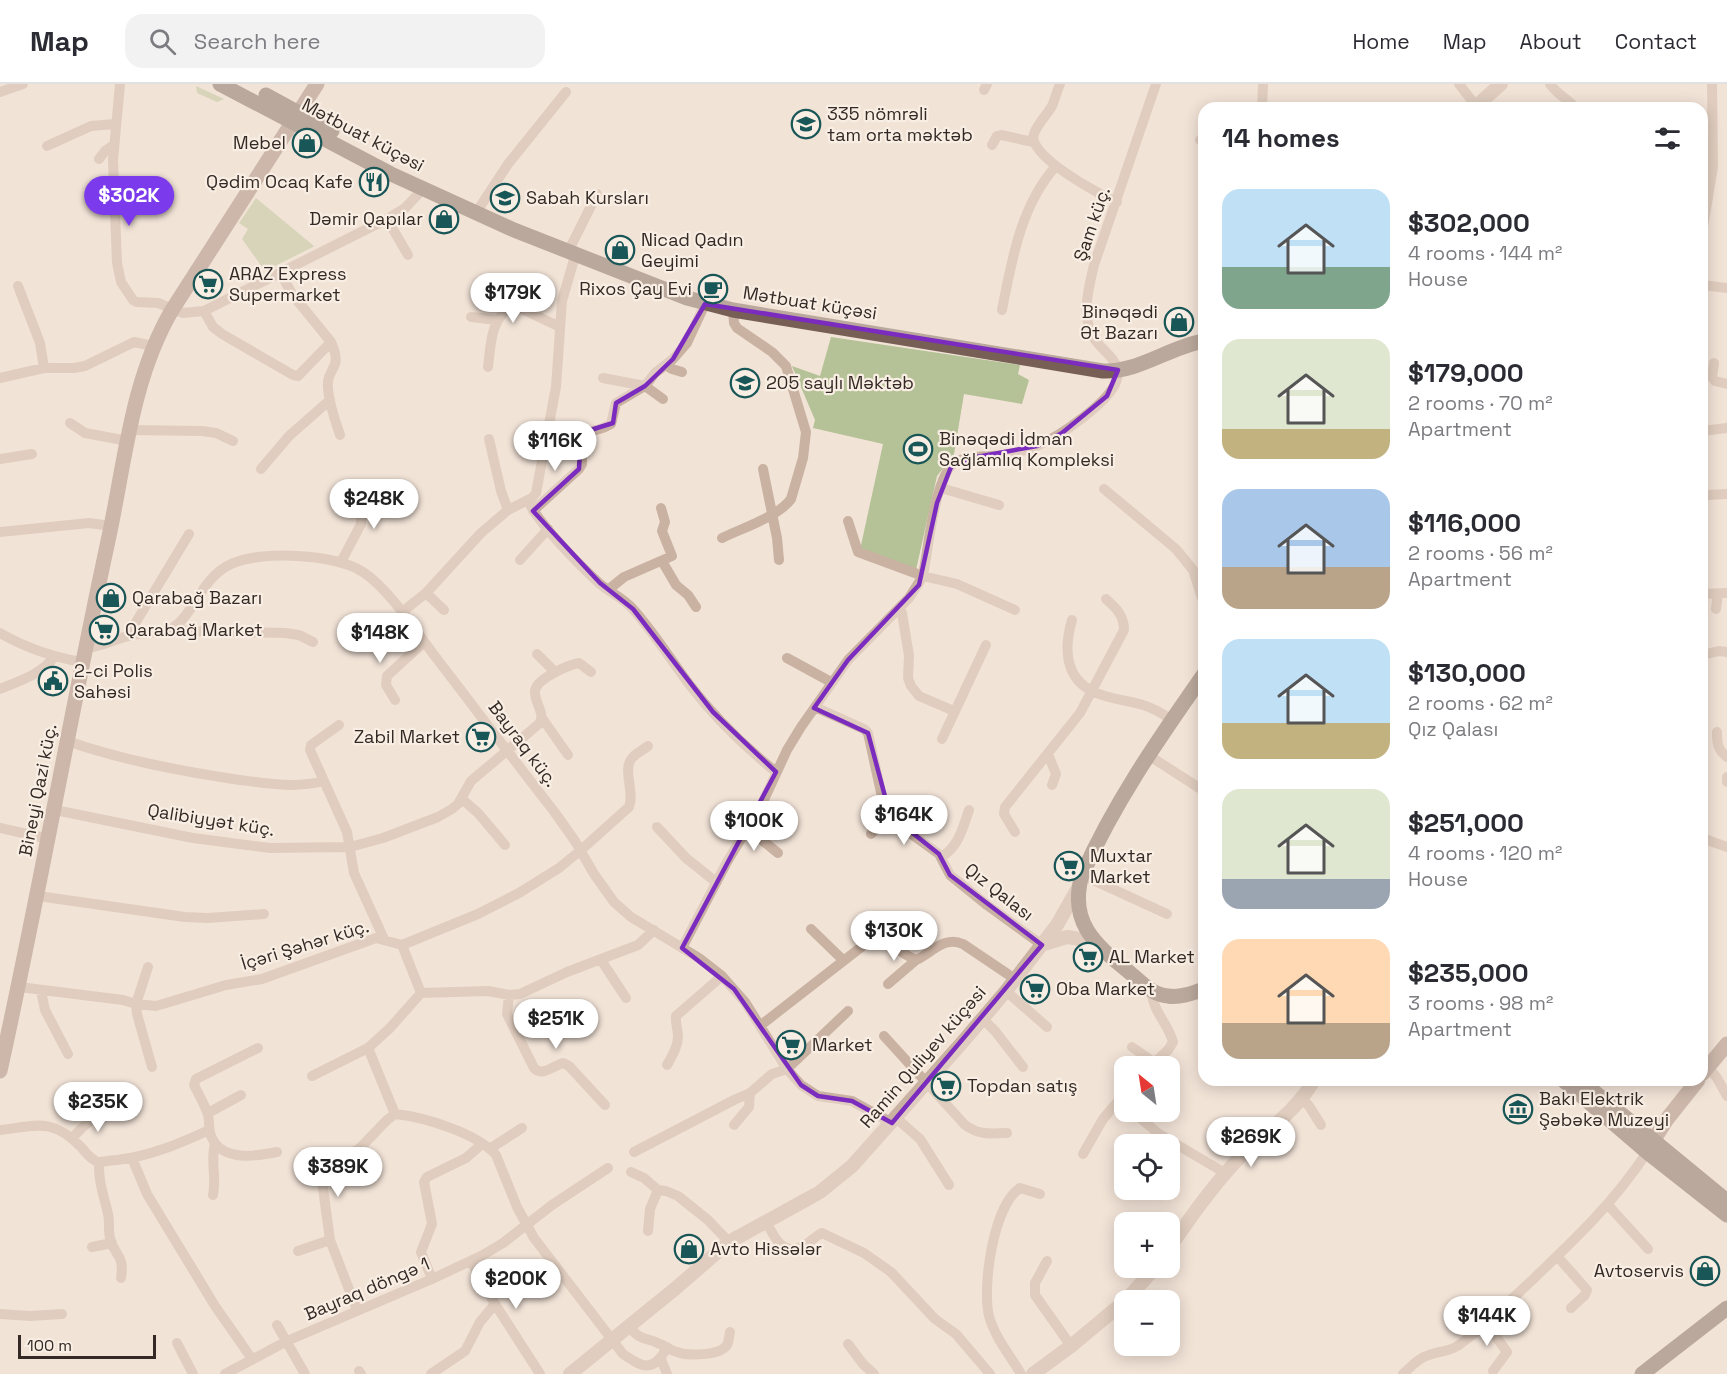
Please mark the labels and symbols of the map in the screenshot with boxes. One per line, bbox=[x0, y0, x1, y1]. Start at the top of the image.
street label: Mətbuat küçəsi bbox=[298, 93, 428, 177]
place label: 335 nömrəli tam orta məktəb bbox=[827, 102, 973, 146]
school or university icon: 335 nömrəli tam orta məktəb bbox=[790, 108, 822, 140]
shop icon: Mebel bbox=[291, 127, 323, 159]
place label: Mebel bbox=[233, 131, 286, 154]
restaurant icon: Qədim Ocaq Kafe bbox=[358, 166, 390, 198]
place label: Qədim Ocaq Kafe bbox=[206, 170, 353, 193]
pin: $302K bbox=[87, 176, 171, 227]
school or university icon: Sabah Kursları bbox=[489, 182, 521, 214]
street label: Şam küç. bbox=[1068, 184, 1115, 264]
place label: Sabah Kursları bbox=[526, 186, 649, 209]
shop icon: Dəmir Qapılar bbox=[428, 203, 460, 235]
place label: Dəmir Qapılar bbox=[309, 207, 423, 230]
place label: Nicad Qadın Geyimi bbox=[641, 228, 744, 272]
shop icon: Nicad Qadın Geyimi bbox=[604, 234, 636, 266]
place label: ARAZ Express Supermarket bbox=[229, 262, 347, 306]
supermarket icon: ARAZ Express Supermarket bbox=[192, 268, 224, 300]
pin: $179K bbox=[471, 273, 555, 324]
cafe icon: Rixos Çay Evi bbox=[697, 273, 729, 305]
place label: Rixos Çay Evi bbox=[579, 277, 692, 300]
street label: Mətbuat küçəsi bbox=[741, 281, 879, 324]
place label: Binəqədi Ət Bazarı bbox=[1080, 300, 1158, 344]
shop icon: Binəqədi Ət Bazarı bbox=[1163, 306, 1195, 338]
school or university icon: 205 saylı Məktəb bbox=[729, 367, 761, 399]
place label: 205 saylı Məktəb bbox=[766, 371, 914, 394]
pin: $116K bbox=[513, 421, 597, 472]
place label: Binəqədi İdman Sağlamlıq Kompleksi bbox=[939, 427, 1114, 471]
sports icon: Binəqədi İdman Sağlamlıq Kompleksi bbox=[902, 433, 934, 465]
pin: $248K bbox=[332, 479, 416, 530]
shop icon: Qarabağ Bazarı bbox=[95, 582, 127, 614]
place label: Qarabağ Bazarı bbox=[132, 586, 262, 609]
pin: $148K bbox=[338, 613, 422, 664]
supermarket icon: Qarabağ Market bbox=[88, 614, 120, 646]
place label: Qarabağ Market bbox=[125, 618, 263, 641]
place label: 2-ci Polis Sahəsi bbox=[74, 659, 153, 703]
public building icon: 2-ci Polis Sahəsi bbox=[37, 665, 69, 697]
street label: Bayraq küç. bbox=[484, 696, 563, 791]
supermarket icon: Zabil Market bbox=[465, 721, 497, 753]
street label: Bineyi Qazi küç. bbox=[13, 722, 62, 858]
place label: Zabil Market bbox=[354, 725, 460, 748]
pin: $164K bbox=[862, 795, 946, 846]
street label: Qalibiyyət küç. bbox=[146, 798, 276, 841]
pin: $100K bbox=[712, 801, 796, 852]
place label: Muxtar Market bbox=[1090, 844, 1153, 888]
supermarket icon: Muxtar Market bbox=[1053, 850, 1085, 882]
street label: Qız Qalası bbox=[960, 857, 1038, 926]
pin: $130K bbox=[852, 911, 936, 962]
street label: İçəri Şəhər küç. bbox=[238, 914, 371, 975]
supermarket icon: AL Market bbox=[1072, 941, 1104, 973]
place label: AL Market bbox=[1109, 945, 1195, 968]
supermarket icon: Oba Market bbox=[1019, 973, 1051, 1005]
place label: Oba Market bbox=[1056, 977, 1155, 1000]
street label: Ramin Quliyev küçəsi bbox=[855, 981, 991, 1132]
pin: $251K bbox=[514, 999, 598, 1050]
supermarket icon: Market bbox=[775, 1029, 807, 1061]
place label: Market bbox=[812, 1033, 873, 1056]
north arrow bbox=[1114, 1056, 1180, 1122]
supermarket icon: Topdan satış bbox=[930, 1070, 962, 1102]
place label: Topdan satış bbox=[967, 1074, 1077, 1097]
pin: $235K bbox=[56, 1082, 140, 1133]
place label: Bakı Elektrik Şəbəkə Muzeyi bbox=[1539, 1087, 1669, 1131]
museum icon: Bakı Elektrik Şəbəkə Muzeyi bbox=[1502, 1093, 1534, 1125]
pin: $269K bbox=[1209, 1117, 1293, 1168]
pin: $389K bbox=[296, 1147, 380, 1198]
shop icon: Avto Hissələr bbox=[673, 1233, 705, 1265]
place label: Avto Hissələr bbox=[710, 1237, 822, 1260]
street label: Bayraq döngə 1 bbox=[301, 1252, 433, 1325]
shop icon: Avtoservis bbox=[1689, 1255, 1721, 1287]
pin: $200K bbox=[474, 1259, 558, 1310]
place label: Avtoservis bbox=[1594, 1259, 1684, 1282]
pin: $144K bbox=[1445, 1296, 1529, 1347]
scale bar bbox=[18, 1332, 156, 1360]

